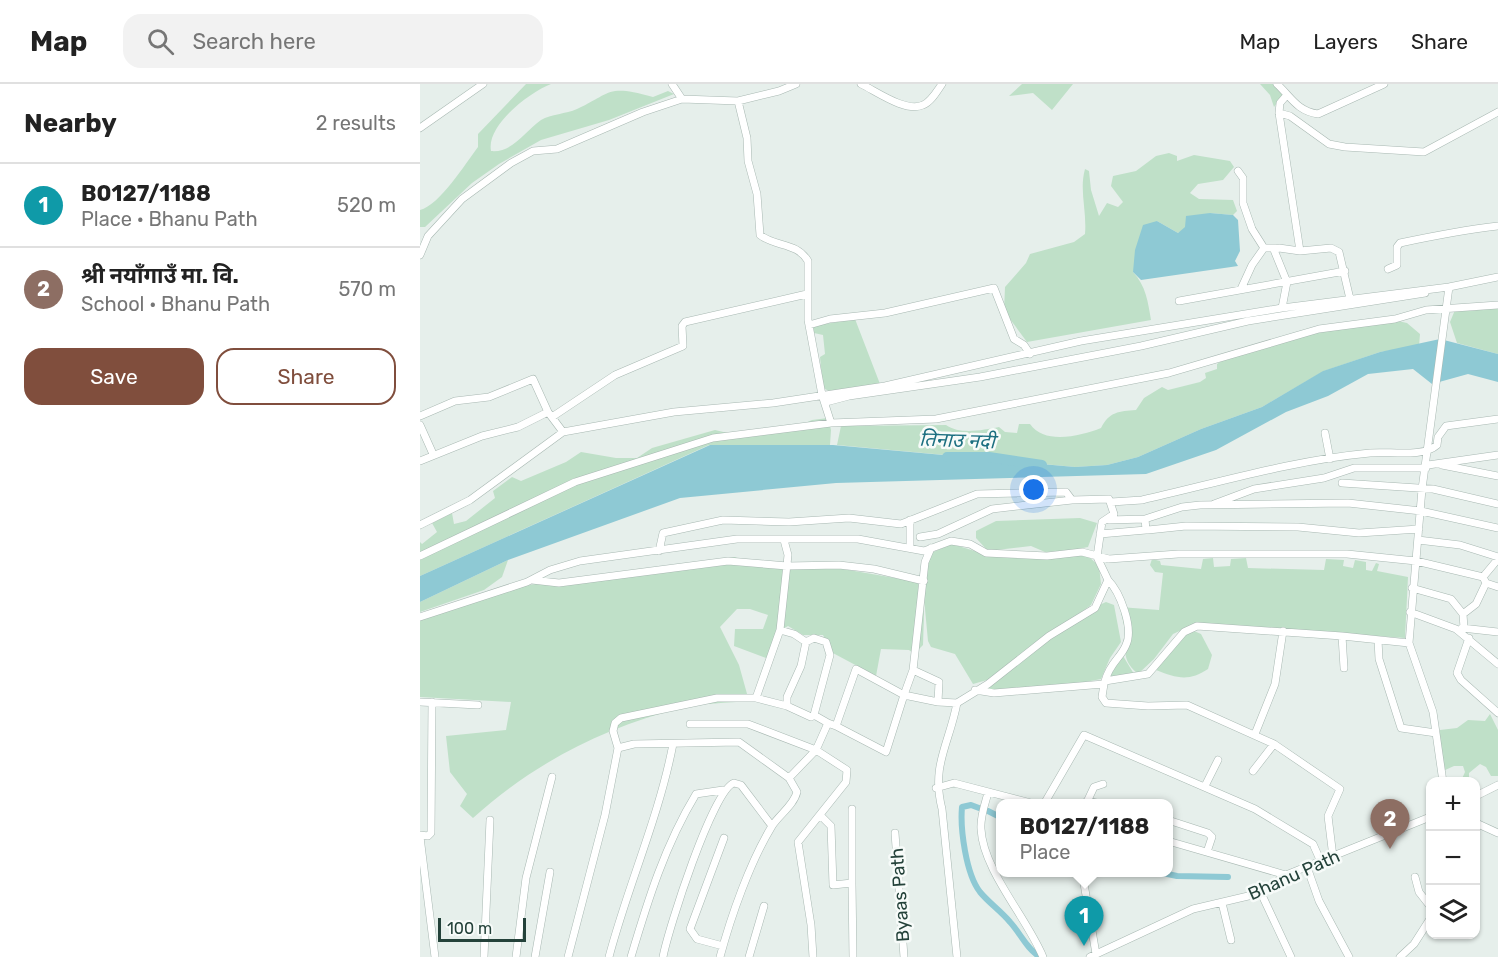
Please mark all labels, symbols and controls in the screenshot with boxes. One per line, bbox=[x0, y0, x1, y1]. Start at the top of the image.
search box bbox=[123, 14, 543, 68]
text: Map bbox=[30, 25, 87, 58]
icon: search bbox=[144, 25, 177, 58]
text: Search here bbox=[192, 28, 316, 55]
text: Map bbox=[1239, 29, 1280, 54]
text: Layers bbox=[1313, 29, 1378, 54]
text: Share bbox=[1411, 29, 1468, 54]
text: Nearby bbox=[24, 108, 117, 139]
text: 2 results bbox=[316, 111, 396, 135]
text: B0127/1188 bbox=[81, 180, 211, 207]
text: 1 bbox=[39, 193, 48, 217]
text: 520 m bbox=[337, 193, 396, 217]
text: Place · Bhanu Path bbox=[81, 207, 258, 231]
text: श्री नयाँगाउँ मा. वि. bbox=[81, 262, 239, 289]
text: 2 bbox=[37, 277, 50, 301]
text: 570 m bbox=[338, 277, 396, 301]
text: School · Bhanu Path bbox=[81, 292, 270, 316]
button: Save bbox=[24, 348, 204, 405]
button: Share bbox=[216, 348, 396, 405]
water label: तिनाउ नदी bbox=[919, 427, 999, 453]
your location bbox=[1019, 475, 1048, 504]
map controls bbox=[1426, 777, 1480, 939]
button: + bbox=[1426, 777, 1480, 831]
popup bbox=[996, 799, 1173, 877]
pin: 2 bbox=[1370, 800, 1410, 849]
text: B0127/1188 bbox=[1020, 813, 1149, 840]
button: − bbox=[1426, 831, 1480, 885]
text: Place bbox=[1020, 840, 1071, 864]
street label: Bhanu Path bbox=[1245, 845, 1343, 905]
street label: Byaas Path bbox=[886, 847, 914, 943]
button: layers bbox=[1426, 885, 1480, 939]
pin: 1 bbox=[1064, 896, 1104, 946]
scale bar bbox=[438, 915, 526, 942]
text: 100 m bbox=[447, 919, 492, 938]

